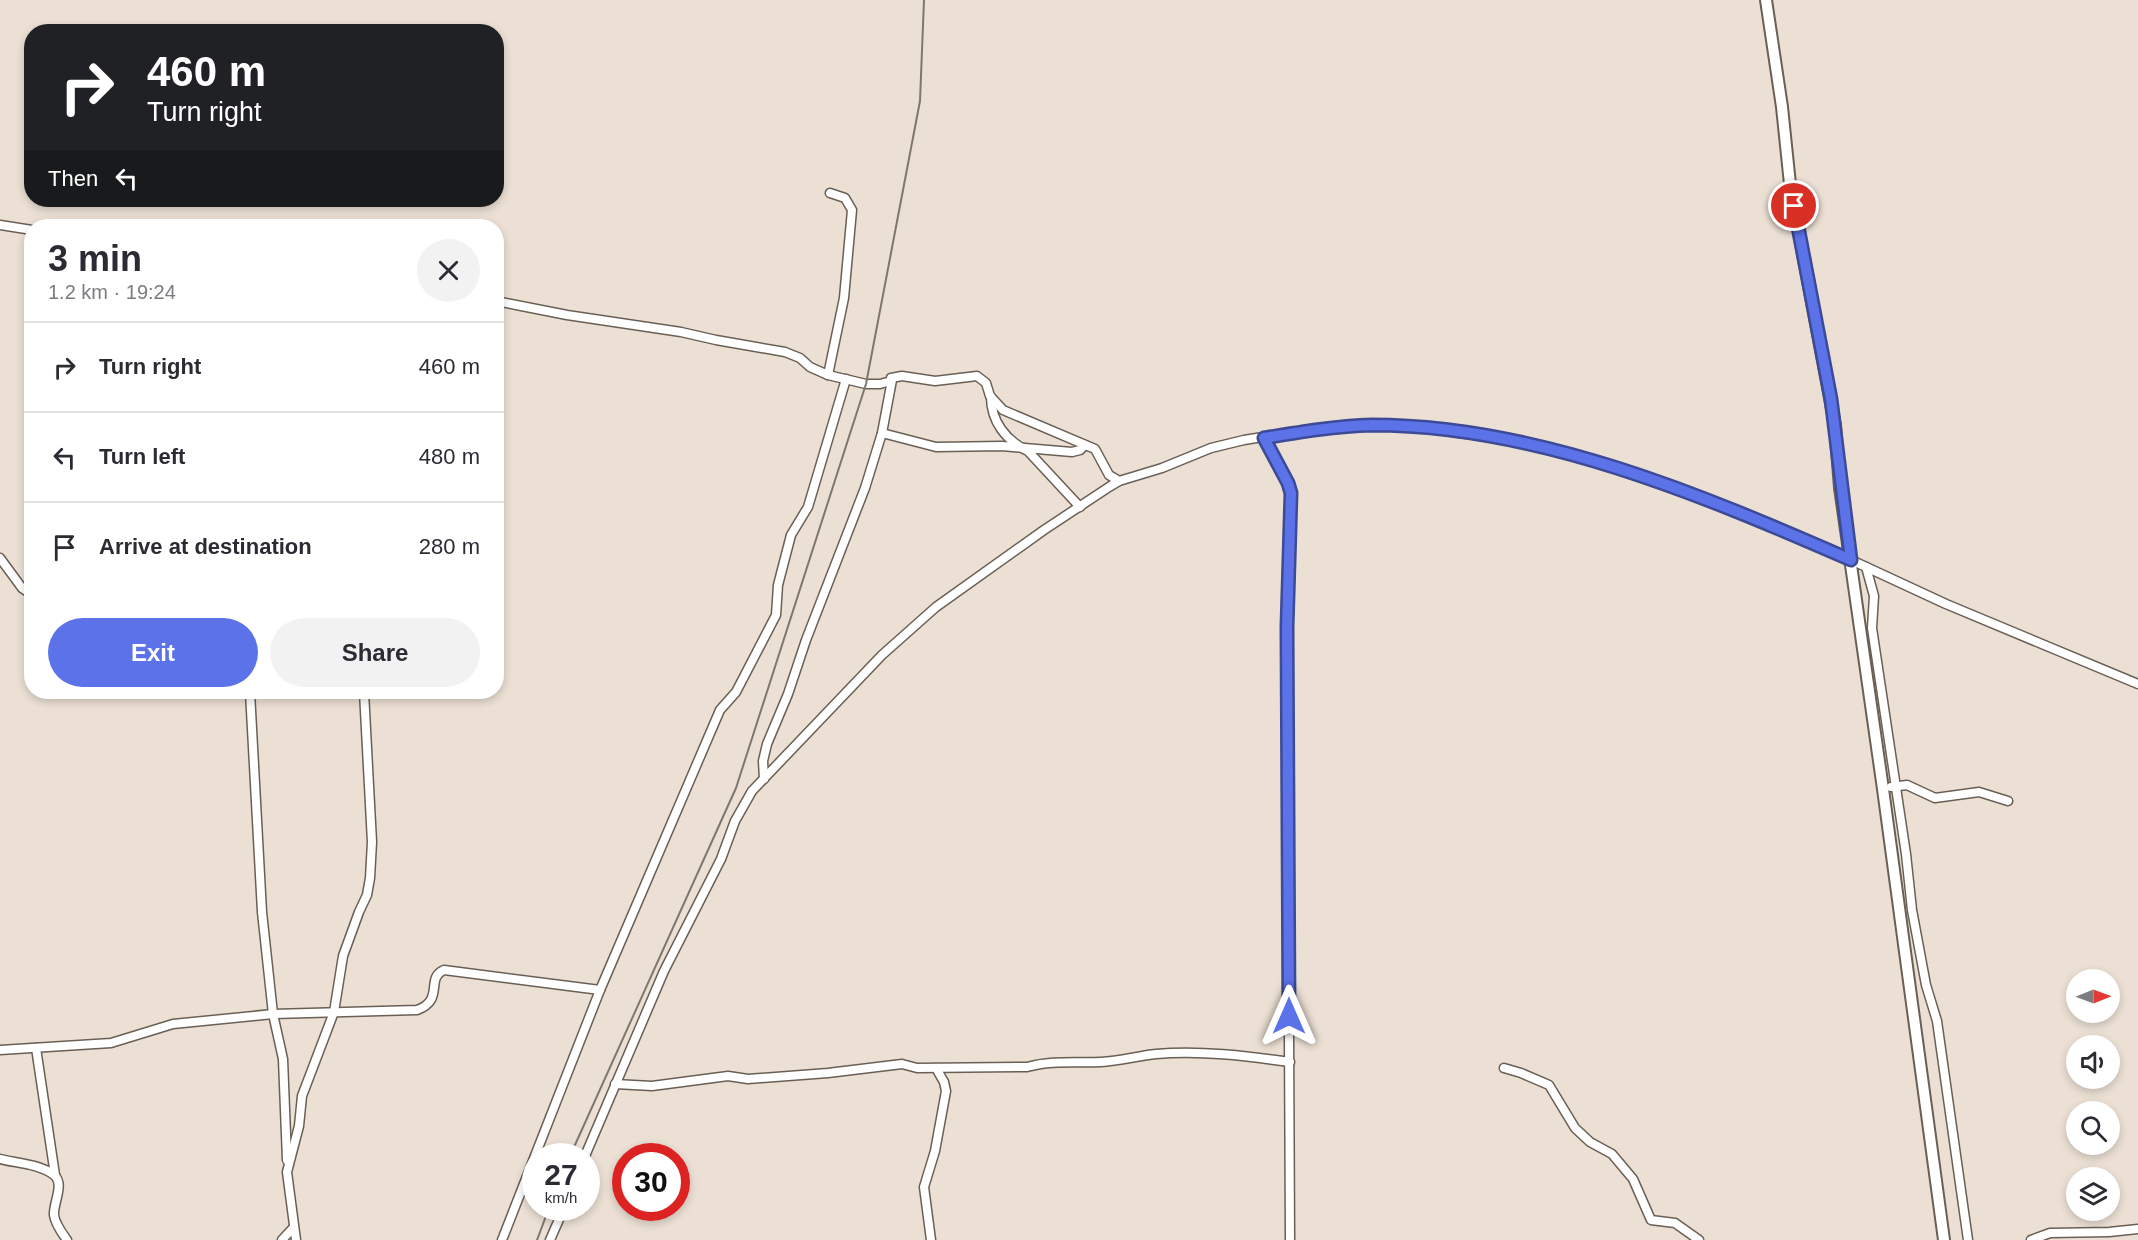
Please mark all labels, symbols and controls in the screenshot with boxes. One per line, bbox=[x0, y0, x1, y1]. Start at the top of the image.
icon: right bbox=[48, 48, 126, 126]
text: 460 m bbox=[147, 48, 266, 95]
text: Turn right bbox=[147, 97, 262, 127]
icon: left bbox=[110, 162, 143, 195]
text: Then bbox=[48, 166, 98, 191]
pin bbox=[1768, 180, 1819, 231]
icon: arrive bbox=[1777, 189, 1810, 222]
text: 3 min bbox=[48, 238, 142, 279]
button: close bbox=[417, 239, 480, 302]
text: 1.2 km · 19:24 bbox=[48, 281, 176, 303]
icon: right bbox=[48, 351, 81, 384]
text: Turn right bbox=[99, 354, 201, 379]
text: 460 m bbox=[419, 354, 480, 379]
icon: left bbox=[48, 441, 81, 474]
text: Turn left bbox=[99, 444, 185, 469]
text: 480 m bbox=[419, 444, 480, 469]
icon: arrive bbox=[48, 531, 81, 564]
text: Arrive at destination bbox=[99, 534, 312, 559]
text: 280 m bbox=[419, 534, 480, 559]
button: Exit bbox=[48, 618, 258, 687]
button: Share bbox=[270, 618, 480, 687]
north arrow bbox=[2066, 969, 2120, 1023]
map controls bbox=[2066, 969, 2120, 1221]
position arrow bbox=[1257, 984, 1321, 1048]
button: sound bbox=[2066, 1035, 2120, 1089]
button: search bbox=[2066, 1101, 2120, 1155]
speed limit sign: 30 bbox=[612, 1143, 690, 1221]
text: 27 bbox=[544, 1158, 578, 1191]
button: layers bbox=[2066, 1167, 2120, 1221]
text: km/h bbox=[545, 1189, 577, 1206]

